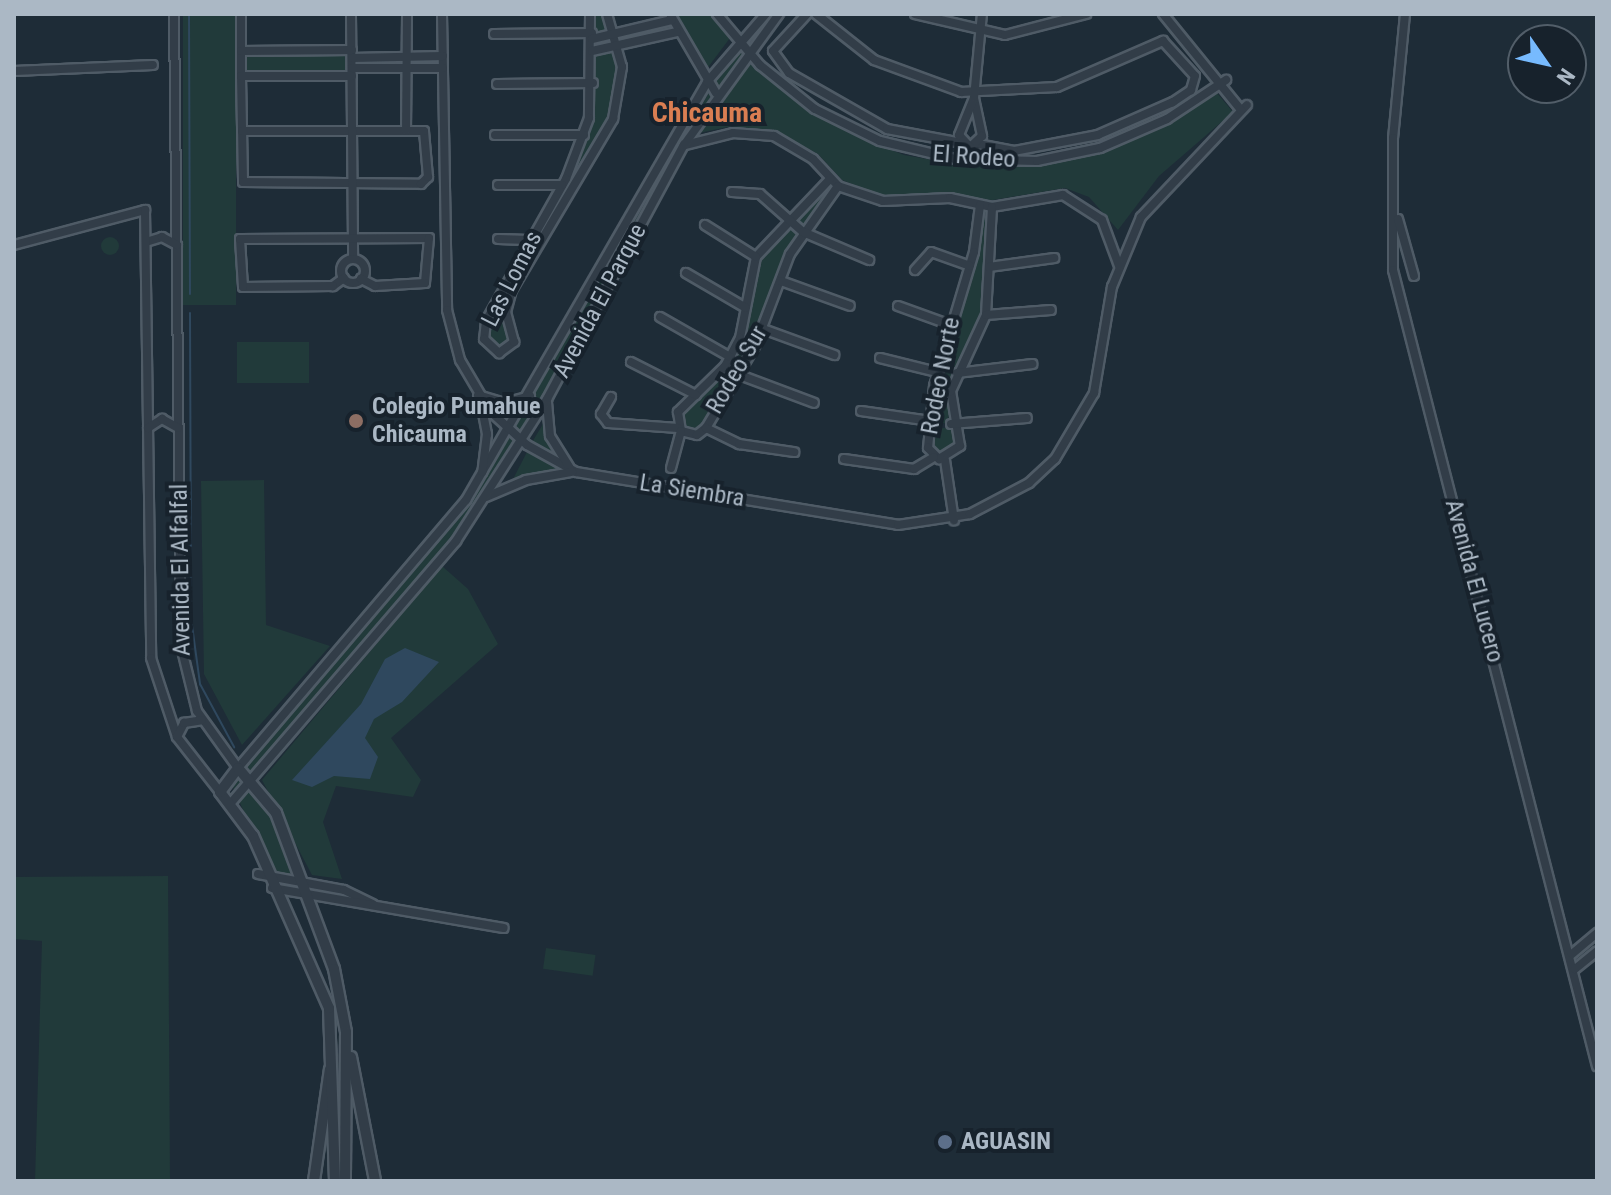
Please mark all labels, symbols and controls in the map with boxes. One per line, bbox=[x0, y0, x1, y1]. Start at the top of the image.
north arrow bbox=[1507, 24, 1587, 104]
text: N bbox=[1552, 64, 1580, 89]
district label: Chicauma bbox=[652, 96, 762, 130]
street label: El Rodeo bbox=[932, 140, 1016, 174]
street label: Avenida El Parque bbox=[547, 219, 653, 383]
street label: Las Lomas bbox=[476, 226, 548, 332]
street label: Rodeo Norte bbox=[916, 315, 966, 437]
street label: Rodeo Sur bbox=[700, 321, 774, 419]
place label: Colegio Pumahue Chicauma bbox=[372, 393, 540, 449]
marker: Colegio Pumahue Chicauma bbox=[347, 412, 365, 430]
street label: La Siembra bbox=[637, 468, 747, 514]
street label: Avenida El Alfalfal bbox=[165, 484, 197, 656]
street label: Avenida El Lucero bbox=[1438, 496, 1510, 666]
place label: AGUASIN bbox=[961, 1128, 1051, 1156]
marker: AGUASIN bbox=[936, 1133, 954, 1151]

